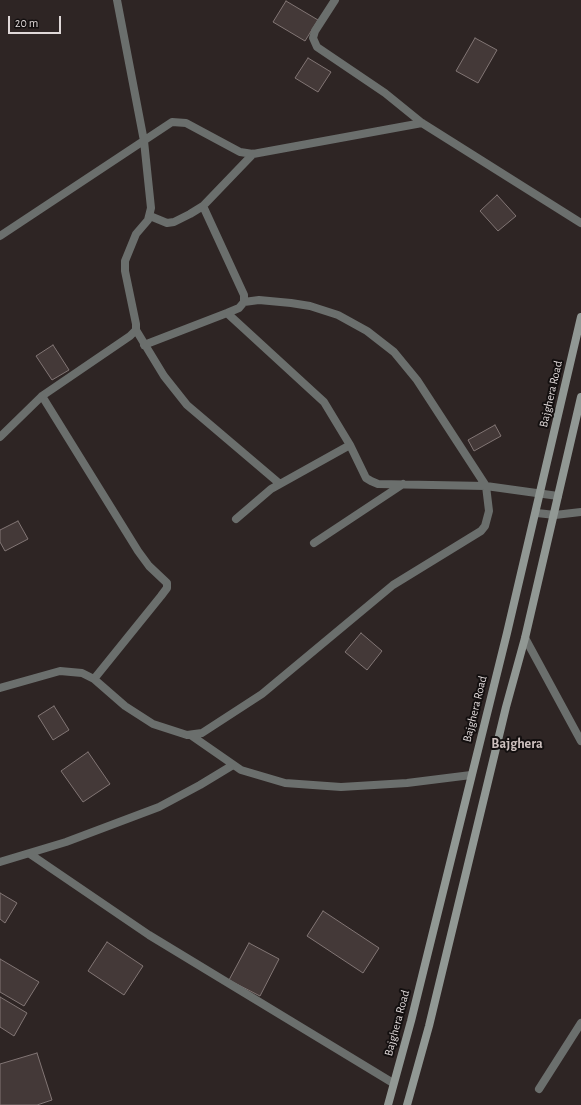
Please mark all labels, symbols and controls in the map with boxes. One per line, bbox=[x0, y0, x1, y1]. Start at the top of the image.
scale bar bbox=[10, 8, 63, 34]
text: 20 m bbox=[15, 17, 38, 29]
street label: Bajghera Road bbox=[536, 359, 566, 429]
street label: Bajghera Road bbox=[460, 674, 490, 744]
district label: Bajghera bbox=[491, 736, 543, 752]
street label: Bajghera Road bbox=[381, 988, 413, 1058]

